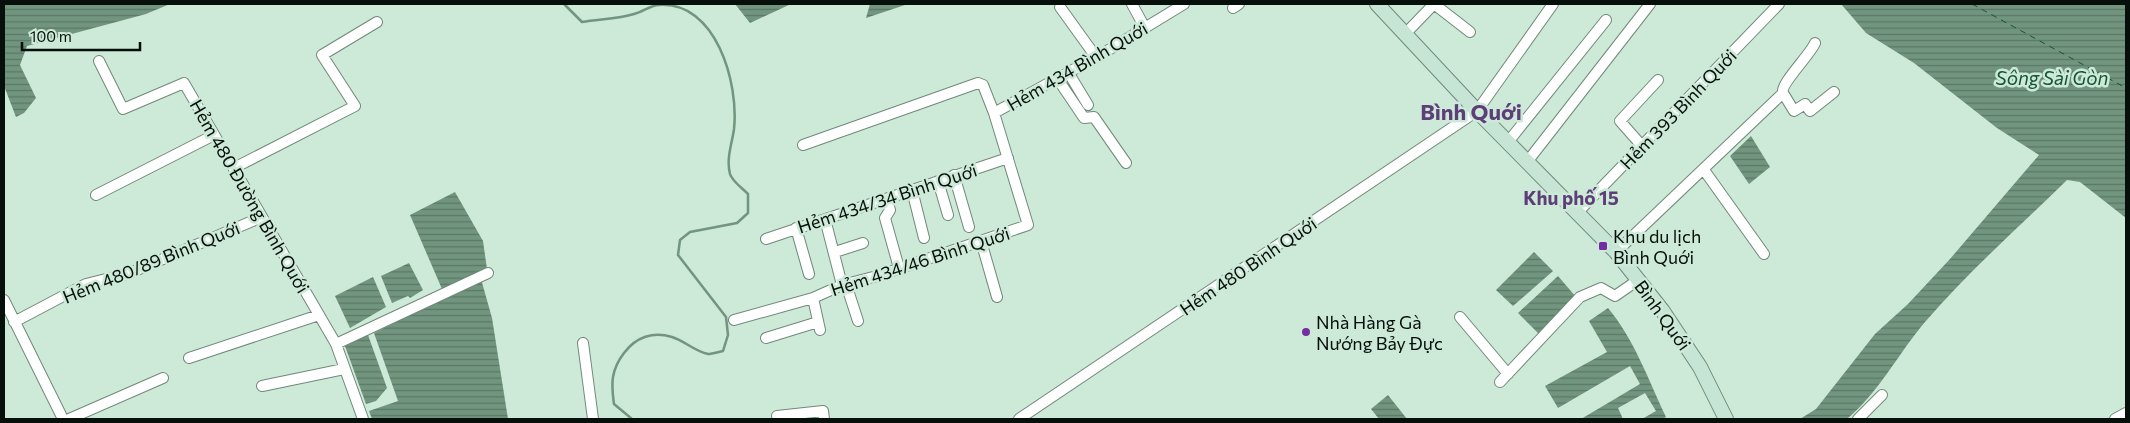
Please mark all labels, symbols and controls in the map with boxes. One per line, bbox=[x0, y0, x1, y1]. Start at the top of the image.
street label: Hẻm 434 Bình Quới bbox=[1003, 17, 1151, 115]
scale bar bbox=[22, 20, 140, 52]
text: 100 m bbox=[30, 27, 72, 45]
street label: Hẻm 393 Bình Quới bbox=[1615, 44, 1741, 174]
water label: Sông Sài Gòn bbox=[1995, 66, 2109, 89]
street label: Hẻm 480 Đường Bình Quới bbox=[186, 95, 314, 297]
district label: Bình Quới bbox=[1420, 98, 1522, 125]
street label: Hẻm 434/34 Bình Quới bbox=[794, 159, 980, 237]
district label: Khu phố 15 bbox=[1523, 186, 1619, 209]
street label: Hẻm 480 Bình Quới bbox=[1175, 212, 1321, 320]
street label: Hẻm 480/89 Bình Quới bbox=[59, 216, 243, 308]
street label: Hẻm 434/46 Bình Quới bbox=[828, 222, 1012, 300]
place label: Khu du lịch Bình Quới bbox=[1613, 225, 1701, 268]
marker: Khu du lịch Bình Quới bbox=[1597, 240, 1609, 252]
street label: Bình Quới bbox=[1630, 276, 1696, 354]
place label: Nhà Hàng Gà Nướng Bảy Đực bbox=[1316, 311, 1443, 354]
marker: Nhà Hàng Gà Nướng Bảy Đực bbox=[1300, 326, 1312, 338]

